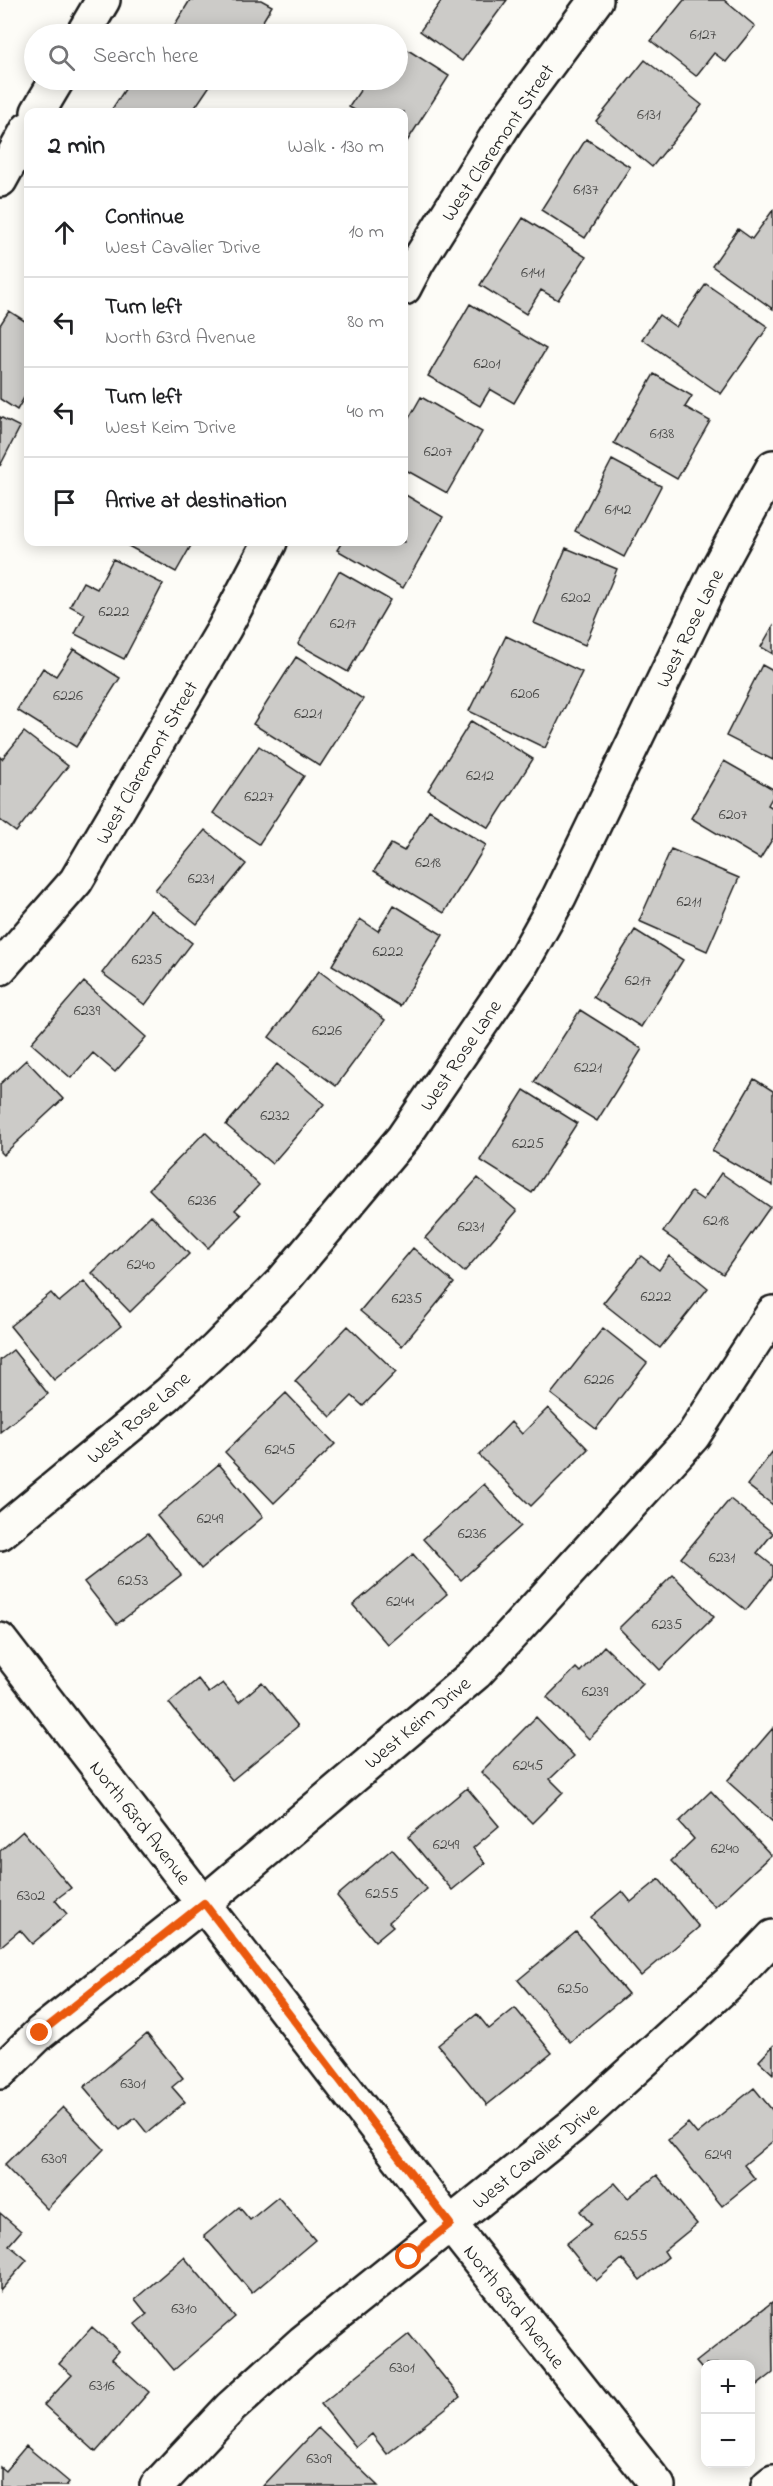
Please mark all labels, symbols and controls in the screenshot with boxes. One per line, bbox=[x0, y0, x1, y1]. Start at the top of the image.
house number: 6127 bbox=[690, 23, 717, 47]
search box bbox=[24, 24, 408, 90]
icon: search bbox=[45, 41, 78, 74]
text: Search here bbox=[93, 41, 198, 73]
street label: West Claremont Street bbox=[435, 59, 563, 228]
house number: 6131 bbox=[637, 103, 661, 127]
text: 2 min bbox=[48, 128, 105, 166]
text: Walk · 130 m bbox=[288, 133, 384, 162]
house number: 6137 bbox=[573, 178, 599, 202]
text: Continue bbox=[105, 202, 184, 234]
icon: ahead bbox=[48, 216, 81, 249]
text: 10 m bbox=[348, 218, 384, 247]
text: West Cavalier Drive bbox=[105, 234, 261, 263]
house number: 6141 bbox=[521, 261, 545, 285]
text: Turn left bbox=[105, 292, 182, 324]
icon: left bbox=[48, 306, 81, 339]
text: 80 m bbox=[347, 308, 384, 337]
text: North 63rd Avenue bbox=[105, 324, 256, 353]
house number: 6201 bbox=[474, 352, 501, 376]
text: Turn left bbox=[105, 382, 182, 414]
icon: left bbox=[48, 396, 81, 429]
text: 40 m bbox=[347, 398, 384, 427]
text: West Keim Drive bbox=[105, 414, 236, 443]
house number: 6138 bbox=[650, 422, 674, 446]
house number: 6207 bbox=[424, 440, 453, 464]
icon: arrive bbox=[48, 486, 81, 519]
text: Arrive at destination bbox=[105, 486, 287, 518]
house number: 6142 bbox=[605, 498, 631, 522]
street label: West Rose Lane bbox=[650, 565, 733, 693]
house number: 6202 bbox=[561, 586, 591, 610]
house number: 6222 bbox=[99, 600, 129, 624]
house number: 6217 bbox=[330, 612, 357, 636]
street label: West Claremont Street bbox=[89, 676, 207, 850]
house number: 6206 bbox=[511, 682, 539, 706]
house number: 6226 bbox=[53, 684, 83, 708]
house number: 6221 bbox=[294, 702, 322, 726]
house number: 6212 bbox=[466, 764, 494, 788]
house number: 6227 bbox=[244, 785, 274, 809]
house number: 6207 bbox=[719, 803, 748, 827]
house number: 6218 bbox=[415, 851, 441, 875]
house number: 6231 bbox=[188, 867, 214, 891]
house number: 6211 bbox=[676, 890, 702, 914]
house number: 6222 bbox=[373, 940, 403, 964]
house number: 6235 bbox=[132, 948, 162, 972]
house number: 6217 bbox=[625, 969, 652, 993]
street label: West Rose Lane bbox=[414, 995, 510, 1118]
house number: 6239 bbox=[74, 999, 100, 1023]
house number: 6226 bbox=[312, 1019, 342, 1043]
house number: 6221 bbox=[574, 1056, 602, 1080]
house number: 6232 bbox=[260, 1104, 290, 1128]
house number: 6225 bbox=[512, 1132, 544, 1156]
house number: 6236 bbox=[188, 1189, 216, 1213]
house number: 6218 bbox=[703, 1209, 729, 1233]
house number: 6231 bbox=[458, 1215, 484, 1239]
house number: 6240 bbox=[127, 1253, 155, 1277]
house number: 6222 bbox=[641, 1285, 671, 1309]
house number: 6235 bbox=[392, 1287, 422, 1311]
street label: West Rose Lane bbox=[81, 1366, 198, 1472]
house number: 6226 bbox=[584, 1368, 614, 1392]
house number: 6245 bbox=[265, 1438, 295, 1462]
house number: 6249 bbox=[197, 1507, 223, 1531]
house number: 6236 bbox=[458, 1522, 486, 1546]
house number: 6231 bbox=[709, 1546, 735, 1570]
house number: 6253 bbox=[118, 1569, 148, 1593]
house number: 6244 bbox=[386, 1590, 414, 1614]
house number: 6235 bbox=[652, 1613, 682, 1637]
street label: West Keim Drive bbox=[359, 1671, 478, 1777]
house number: 6239 bbox=[582, 1680, 608, 1704]
house number: 6245 bbox=[513, 1754, 543, 1778]
street label: North 63rd Avenue bbox=[81, 1755, 197, 1892]
house number: 6249 bbox=[433, 1833, 459, 1857]
house number: 6240 bbox=[711, 1837, 739, 1861]
house number: 6255 bbox=[365, 1882, 399, 1906]
house number: 6302 bbox=[17, 1884, 45, 1908]
house number: 6250 bbox=[557, 1977, 589, 2001]
route end bbox=[26, 2019, 52, 2045]
house number: 6301 bbox=[120, 2072, 146, 2096]
street label: West Cavalier Drive bbox=[467, 2097, 606, 2217]
house number: 6249 bbox=[705, 2143, 731, 2167]
house number: 6309 bbox=[41, 2147, 67, 2171]
house number: 6255 bbox=[614, 2224, 648, 2248]
street label: North 63rd Avenue bbox=[455, 2239, 571, 2376]
route start bbox=[395, 2243, 421, 2269]
house number: 6310 bbox=[171, 2297, 197, 2321]
house number: 6301 bbox=[389, 2356, 415, 2380]
map controls bbox=[701, 2360, 755, 2468]
button: + bbox=[701, 2360, 755, 2414]
house number: 6316 bbox=[89, 2374, 115, 2398]
button: − bbox=[701, 2414, 755, 2468]
house number: 6309 bbox=[306, 2447, 332, 2471]

